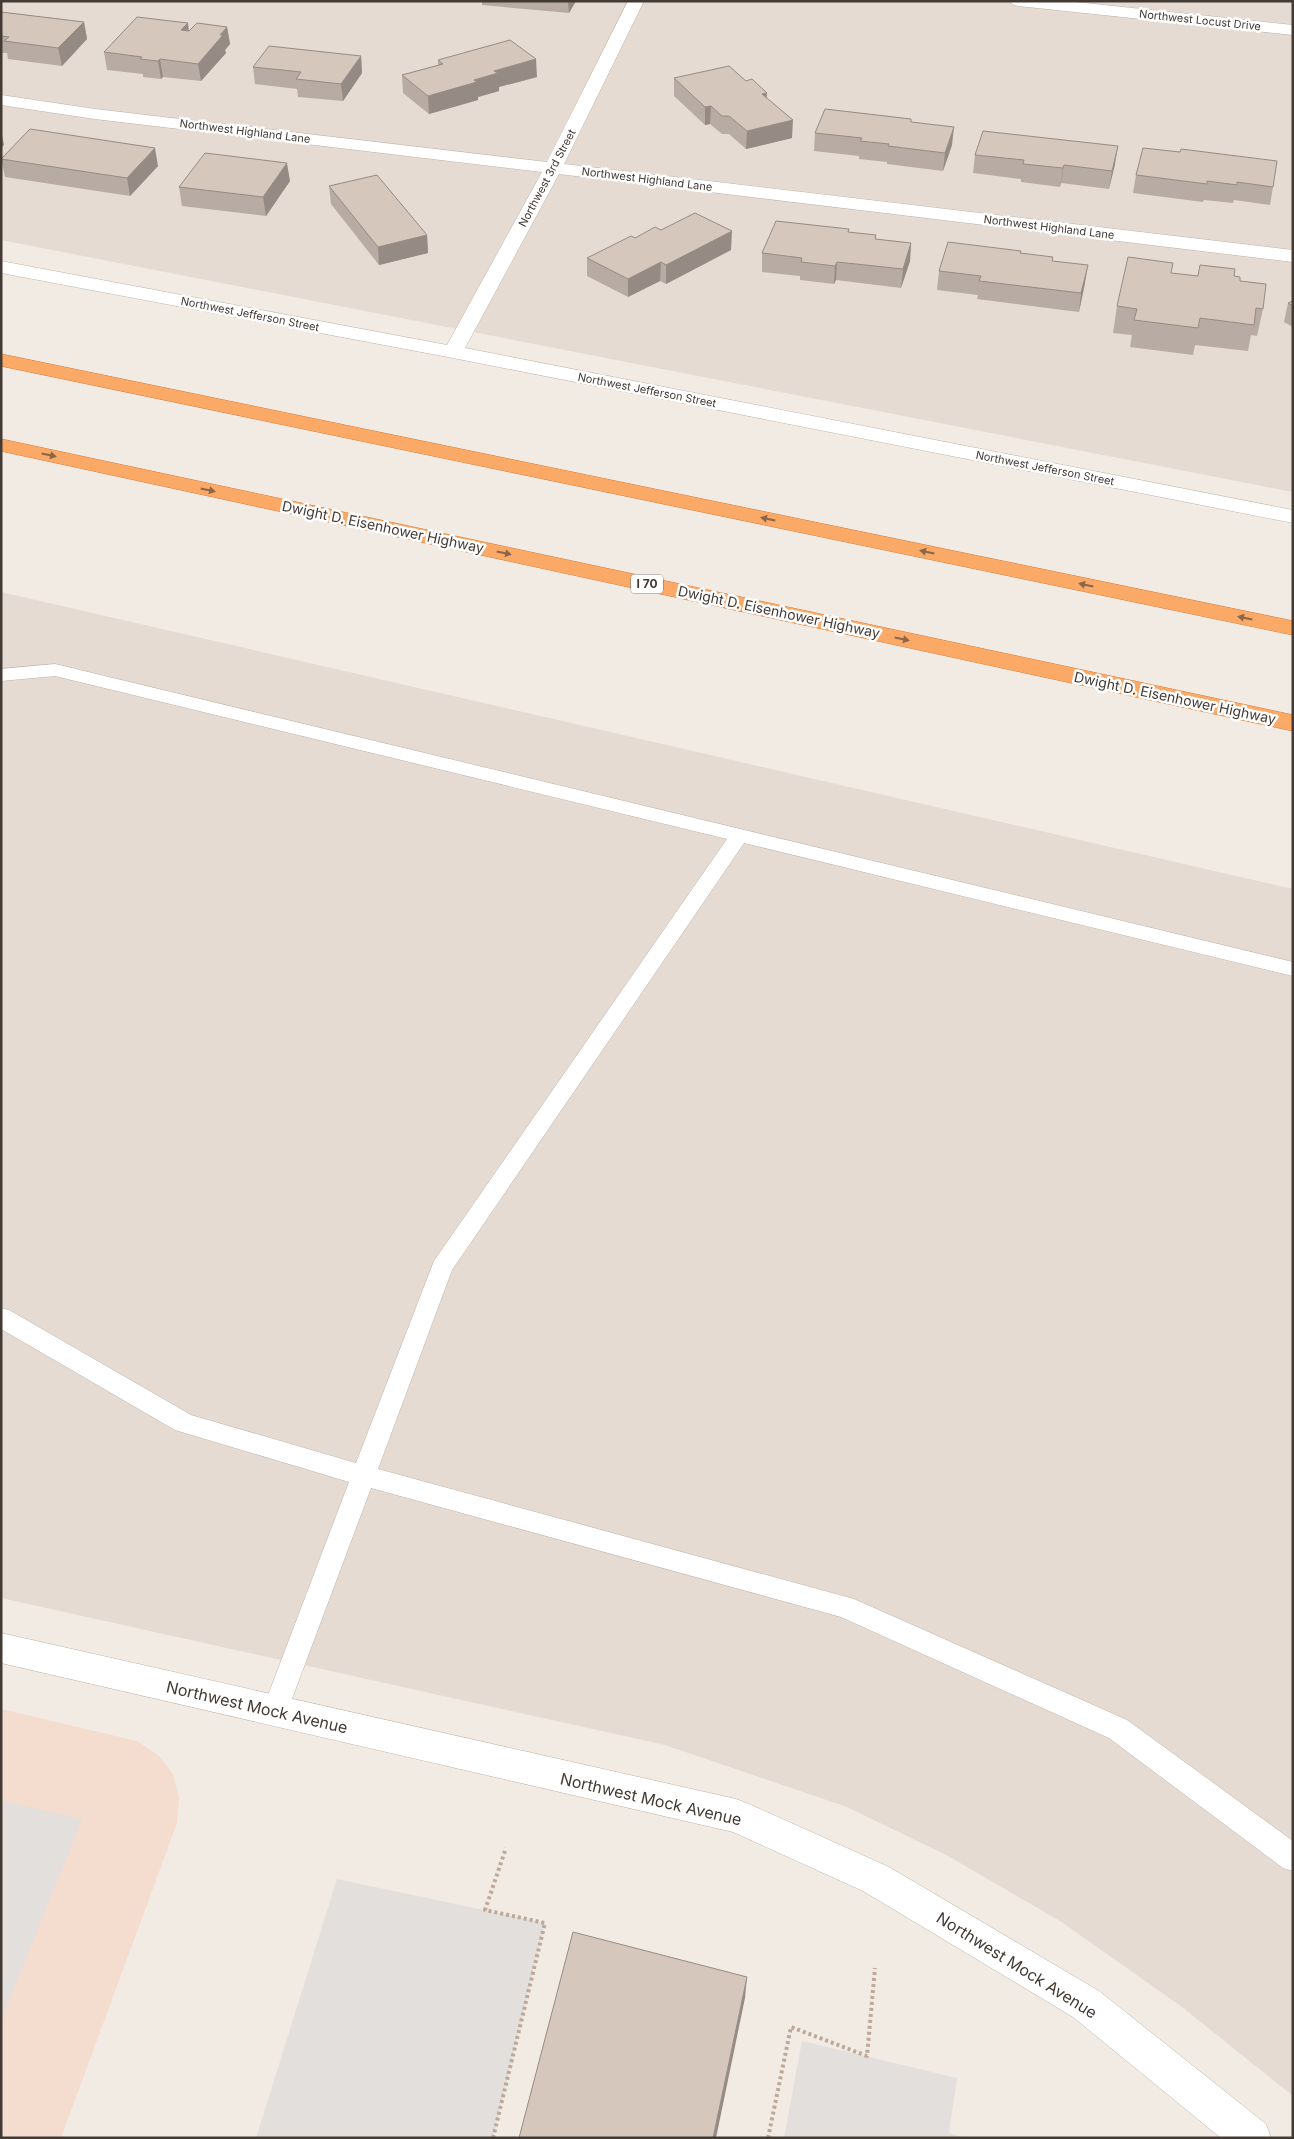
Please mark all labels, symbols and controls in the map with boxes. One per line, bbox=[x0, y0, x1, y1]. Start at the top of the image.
street label: Northwest Locust Drive bbox=[1138, 7, 1262, 33]
street label: Northwest Highland Lane bbox=[179, 116, 311, 146]
street label: Northwest 3rd Street bbox=[515, 126, 579, 229]
street label: Northwest Highland Lane bbox=[581, 164, 713, 194]
street label: Northwest Highland Lane bbox=[983, 212, 1115, 242]
street label: Northwest Jefferson Street bbox=[180, 294, 321, 334]
street label: Northwest Jefferson Street bbox=[577, 370, 718, 410]
street label: Northwest Jefferson Street bbox=[975, 448, 1116, 488]
one-way arrow bbox=[41, 452, 57, 460]
one-way arrow bbox=[200, 486, 216, 494]
street label: Dwight D. Eisenhower Highway bbox=[281, 497, 486, 556]
one-way arrow bbox=[760, 515, 775, 523]
one-way arrow bbox=[919, 548, 934, 556]
one-way arrow bbox=[496, 549, 511, 557]
road number: I 70 bbox=[631, 574, 663, 594]
one-way arrow bbox=[1078, 581, 1093, 589]
street label: Dwight D. Eisenhower Highway bbox=[677, 582, 882, 641]
one-way arrow bbox=[1237, 614, 1253, 622]
one-way arrow bbox=[894, 635, 909, 643]
street label: Dwight D. Eisenhower Highway bbox=[1073, 668, 1278, 727]
street label: Northwest Mock Avenue bbox=[164, 1676, 350, 1738]
street label: Northwest Mock Avenue bbox=[558, 1768, 744, 1830]
street label: Northwest Mock Avenue bbox=[933, 1907, 1101, 2023]

